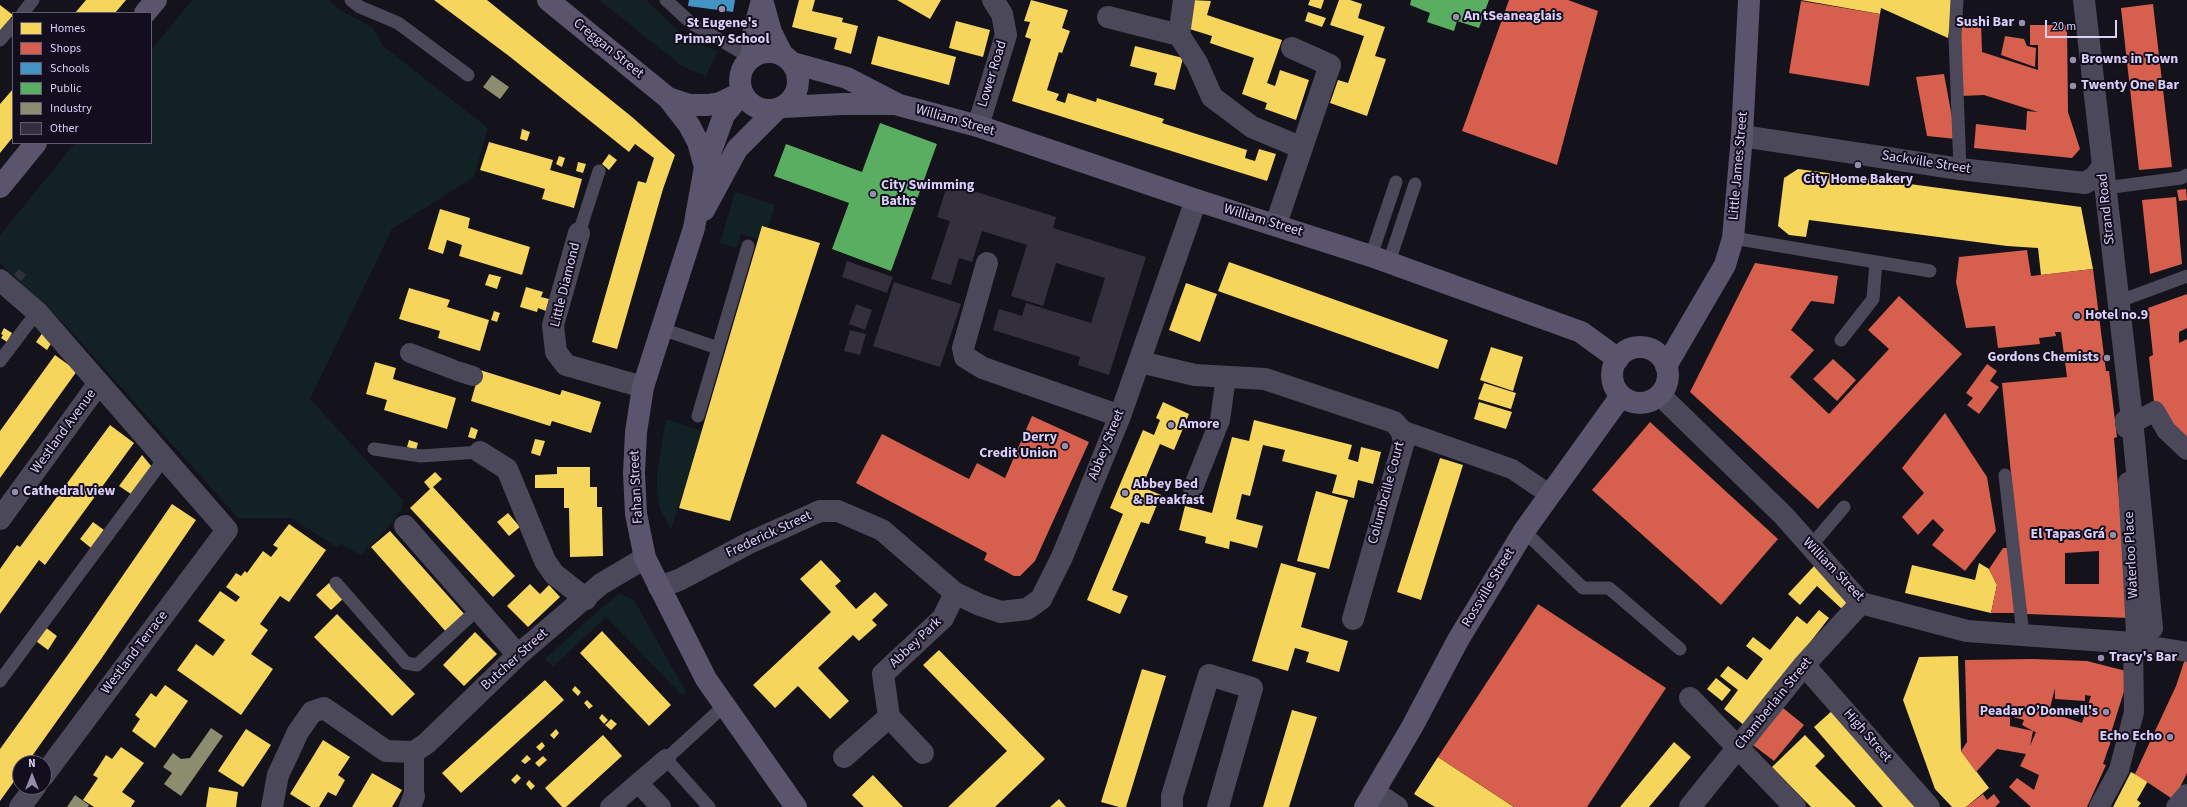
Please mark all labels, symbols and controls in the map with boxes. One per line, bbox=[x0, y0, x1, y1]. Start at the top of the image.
marker: St Eugene's Primary School bbox=[717, 4, 727, 14]
place label: An tSeaneaglais bbox=[1464, 9, 1562, 25]
legend bbox=[12, 12, 152, 144]
marker: An tSeaneaglais bbox=[1451, 12, 1461, 22]
scale bar bbox=[2047, 12, 2119, 38]
street label: Creggan Street bbox=[569, 15, 647, 83]
place label: Sushi Bar bbox=[1956, 15, 2014, 31]
place label: St Eugene's Primary School bbox=[675, 16, 769, 48]
marker: Sushi Bar bbox=[2017, 18, 2027, 28]
text: 20 m bbox=[2052, 18, 2076, 35]
text: Homes bbox=[50, 20, 85, 37]
street label: Lower Road bbox=[975, 39, 1011, 109]
text: Shops bbox=[50, 40, 81, 57]
place label: Browns in Town bbox=[2081, 52, 2178, 68]
marker: Browns in Town bbox=[2068, 55, 2078, 65]
text: Schools bbox=[50, 60, 90, 77]
place label: Twenty One Bar bbox=[2081, 78, 2179, 94]
text: Public bbox=[50, 80, 81, 97]
marker: Twenty One Bar bbox=[2068, 81, 2078, 91]
text: Industry bbox=[50, 100, 92, 117]
street label: William Street bbox=[913, 102, 997, 140]
street label: Little James Street bbox=[1726, 111, 1752, 221]
text: Other bbox=[50, 120, 79, 137]
street label: Sackville Street bbox=[1880, 148, 1972, 178]
marker: City Home Bakery bbox=[1853, 160, 1863, 170]
place label: City Home Bakery bbox=[1803, 172, 1913, 188]
street label: Strand Road bbox=[2095, 172, 2119, 246]
place label: City Swimming Baths bbox=[881, 178, 974, 210]
marker: City Swimming Baths bbox=[868, 189, 878, 199]
street label: William Street bbox=[1222, 201, 1304, 241]
street label: Little Diamond bbox=[547, 241, 585, 329]
place label: Hotel no.9 bbox=[2085, 308, 2148, 324]
marker: Hotel no.9 bbox=[2072, 311, 2082, 321]
place label: Gordons Chemists bbox=[1987, 350, 2099, 366]
marker: Gordons Chemists bbox=[2102, 353, 2112, 363]
street label: Westland Avenue bbox=[28, 387, 100, 477]
street label: Abbey Street bbox=[1085, 407, 1129, 483]
place label: Amore bbox=[1179, 417, 1219, 433]
marker: Amore bbox=[1166, 420, 1176, 430]
place label: Derry Credit Union bbox=[979, 430, 1057, 462]
street label: Columbcille Court bbox=[1365, 440, 1409, 546]
marker: Derry Credit Union bbox=[1060, 441, 1070, 451]
street label: Fahan Street bbox=[627, 450, 647, 524]
place label: Abbey Bed & Breakfast bbox=[1133, 477, 1204, 510]
place label: Cathedral view bbox=[23, 484, 115, 500]
marker: Cathedral view bbox=[10, 487, 20, 497]
marker: Abbey Bed & Breakfast bbox=[1120, 488, 1130, 498]
street label: Frederick Street bbox=[724, 508, 814, 562]
street label: Waterloo Place bbox=[2121, 511, 2143, 599]
place label: El Tapas Grá bbox=[2031, 527, 2105, 543]
marker: El Tapas Grá bbox=[2108, 530, 2118, 540]
street label: William Street bbox=[1799, 535, 1867, 605]
street label: Rossville Street bbox=[1459, 546, 1519, 630]
street label: Westland Terrace bbox=[98, 608, 172, 698]
street label: Abbey Park bbox=[887, 614, 945, 672]
street label: Butcher Street bbox=[478, 626, 552, 694]
place label: Tracy's Bar bbox=[2109, 650, 2177, 666]
marker: Tracy's Bar bbox=[2096, 653, 2106, 663]
street label: Chamberlain Street bbox=[1732, 655, 1816, 753]
place label: Peadar O’Donnell's bbox=[1980, 704, 2098, 720]
street label: High Street bbox=[1839, 706, 1895, 766]
marker: Peadar O’Donnell's bbox=[2101, 707, 2111, 717]
place label: Echo Echo bbox=[2100, 729, 2162, 745]
marker: Echo Echo bbox=[2165, 732, 2175, 742]
north arrow bbox=[12, 755, 52, 795]
text: N bbox=[28, 756, 36, 771]

